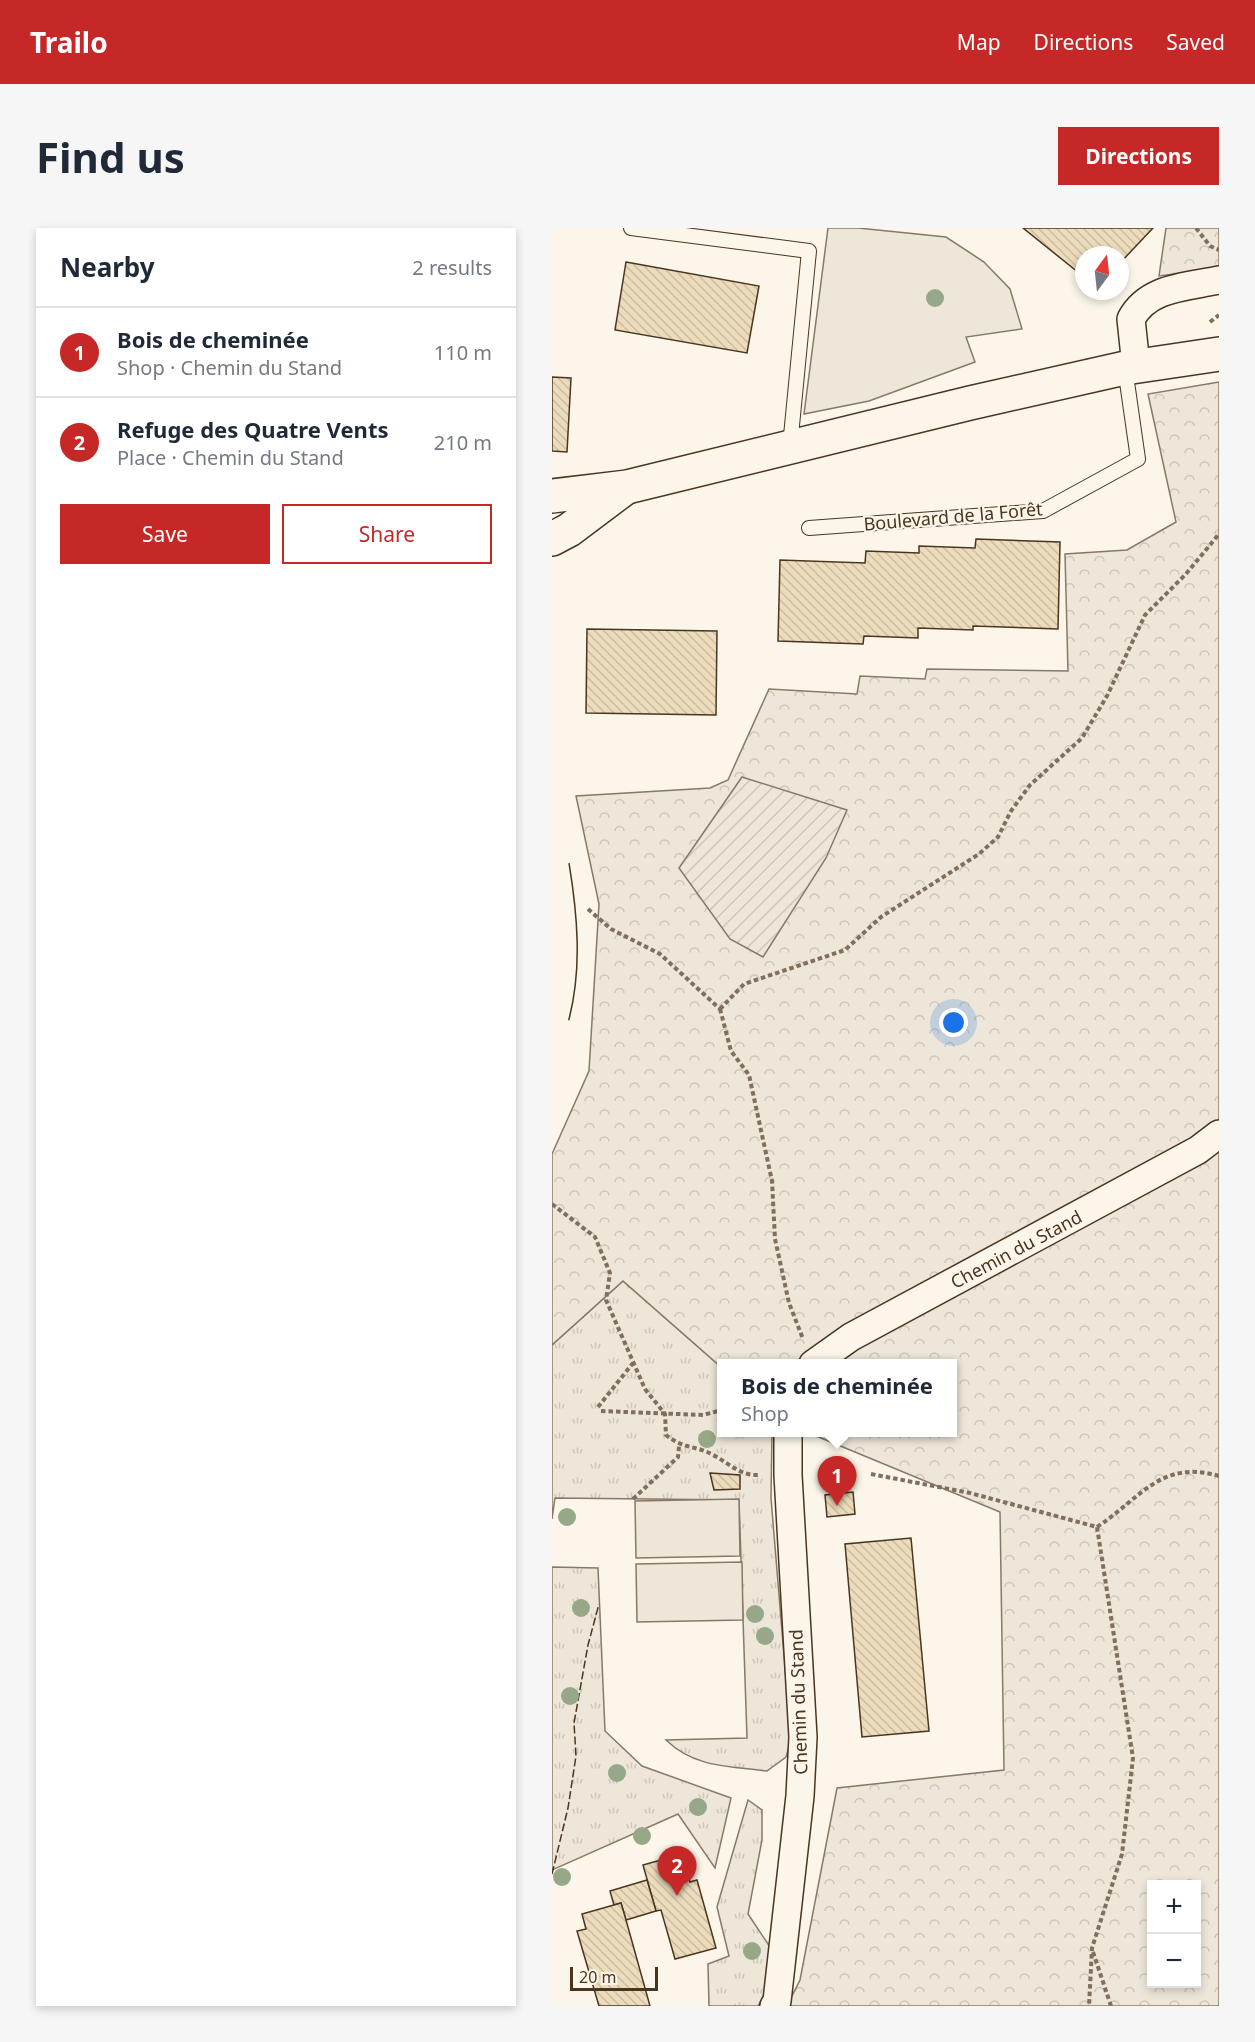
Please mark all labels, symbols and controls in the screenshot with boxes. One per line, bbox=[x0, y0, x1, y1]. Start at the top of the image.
text: Trailo bbox=[30, 23, 108, 61]
text: Map bbox=[957, 28, 1001, 56]
text: Directions bbox=[1034, 28, 1133, 56]
text: Saved bbox=[1166, 28, 1225, 56]
button: Directions bbox=[1058, 127, 1219, 185]
text: Find us bbox=[36, 128, 185, 185]
north arrow bbox=[1075, 246, 1129, 300]
text: Nearby bbox=[60, 249, 155, 285]
text: 2 results bbox=[412, 254, 492, 281]
text: Bois de cheminée bbox=[117, 324, 309, 354]
text: 1 bbox=[74, 339, 85, 366]
text: 110 m bbox=[434, 339, 492, 366]
text: Shop · Chemin du Stand bbox=[117, 354, 342, 381]
text: Refuge des Quatre Vents bbox=[117, 414, 389, 444]
text: 2 bbox=[74, 429, 85, 456]
text: 210 m bbox=[434, 429, 492, 456]
text: Place · Chemin du Stand bbox=[117, 444, 344, 471]
street label: Boulevard de la Forêt bbox=[863, 496, 1044, 536]
button: Save bbox=[60, 504, 270, 564]
button: Share bbox=[282, 504, 492, 564]
your location bbox=[939, 1008, 968, 1037]
street label: Chemin du Stand bbox=[946, 1204, 1086, 1294]
popup bbox=[717, 1359, 957, 1437]
text: Bois de cheminée bbox=[741, 1370, 933, 1400]
text: Shop bbox=[741, 1400, 789, 1427]
pin: 1 bbox=[818, 1456, 856, 1506]
street label: Chemin du Stand bbox=[783, 1629, 813, 1775]
pin: 2 bbox=[658, 1846, 696, 1896]
map controls bbox=[1147, 1880, 1201, 1988]
button: + bbox=[1147, 1880, 1201, 1934]
button: − bbox=[1147, 1934, 1201, 1988]
scale bar bbox=[570, 1964, 658, 1992]
text: 20 m bbox=[579, 1966, 616, 1988]

